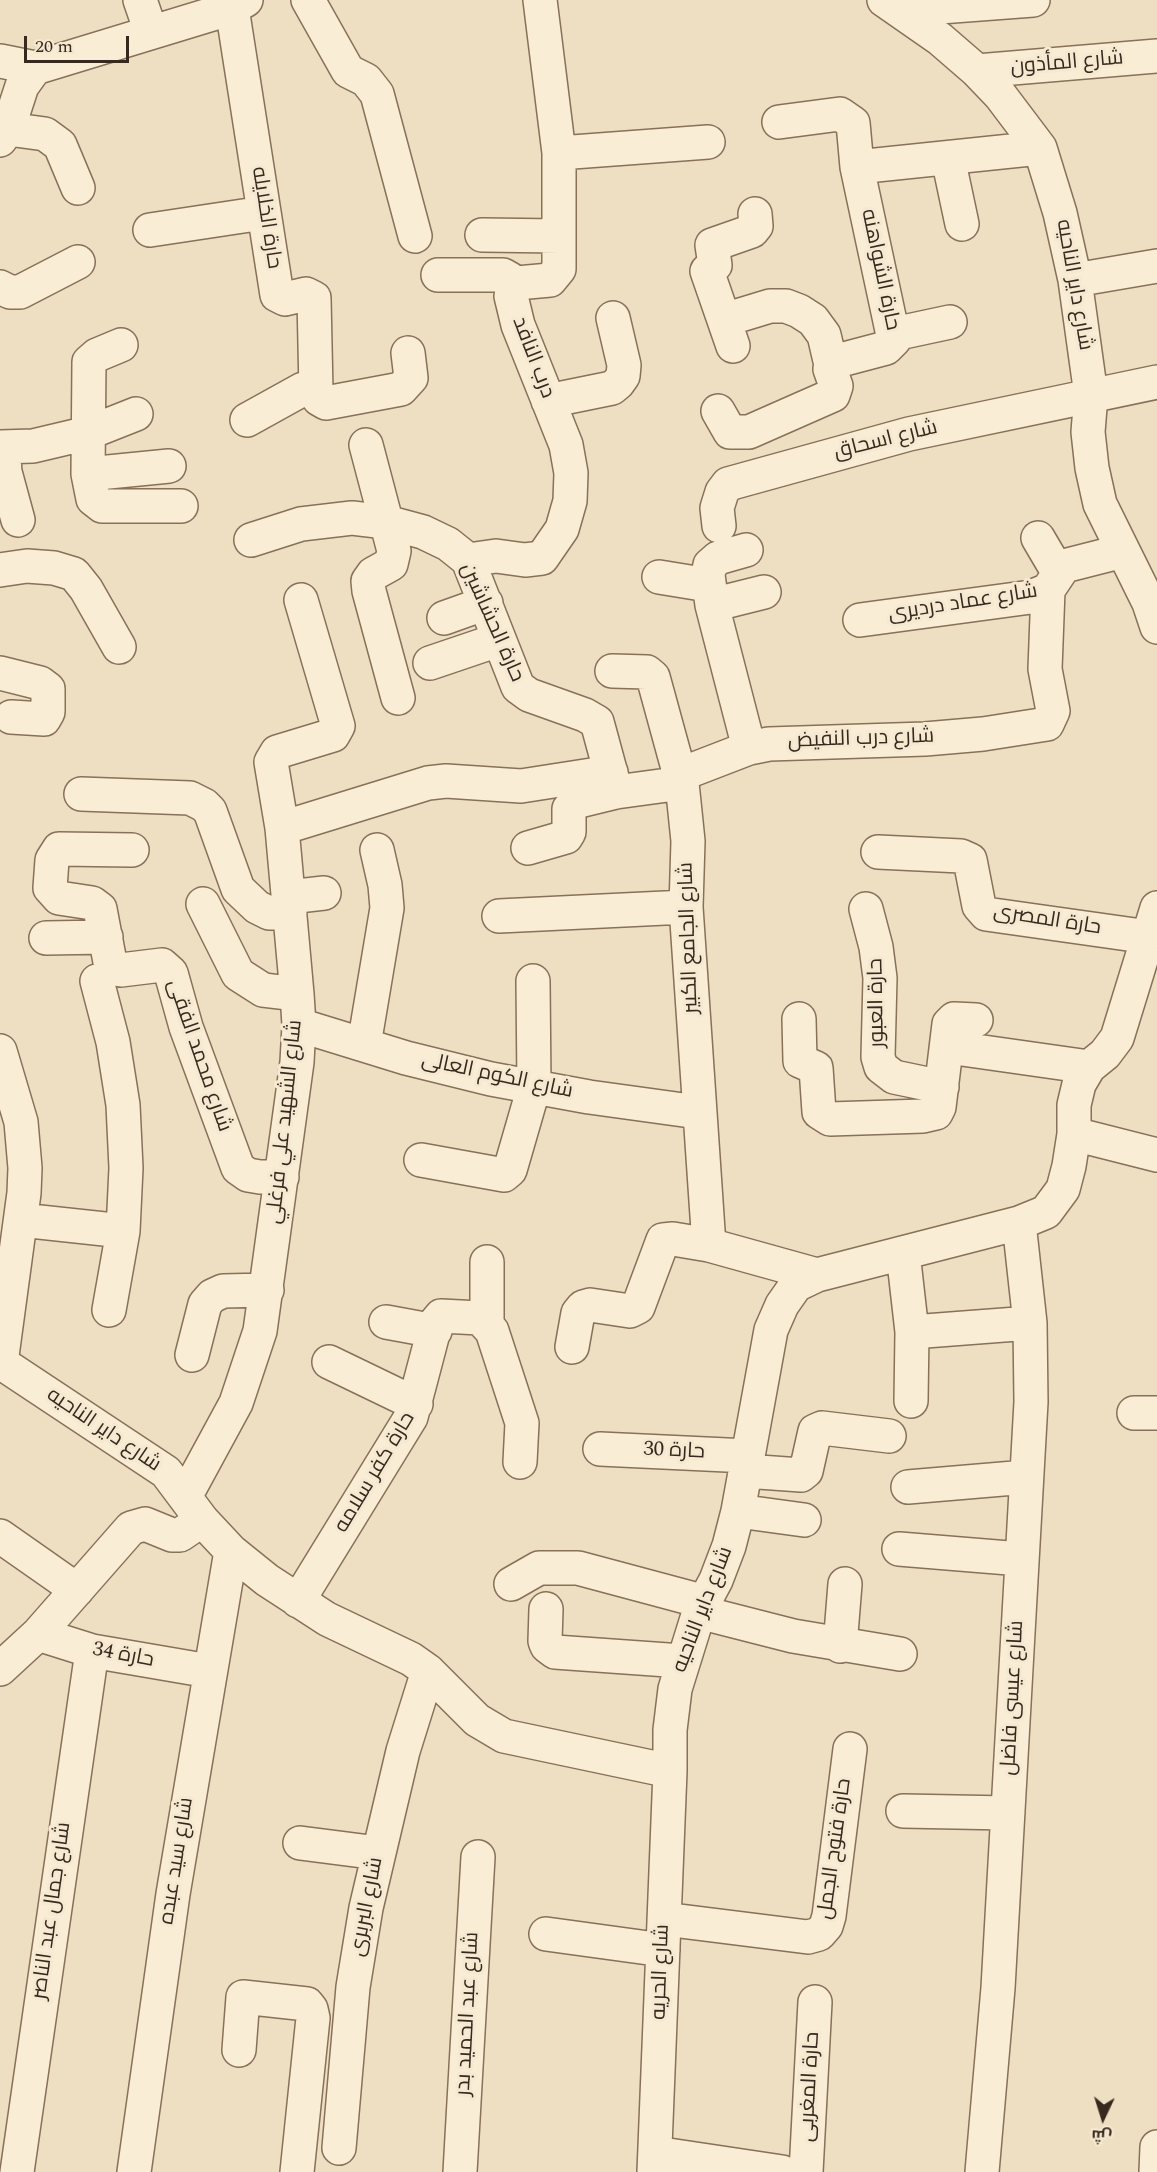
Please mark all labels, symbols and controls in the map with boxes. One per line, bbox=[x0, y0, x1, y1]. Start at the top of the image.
scale bar bbox=[27, 24, 132, 62]
text: 20 m bbox=[35, 33, 73, 60]
street label: شارع المأذون bbox=[1009, 47, 1125, 81]
street label: حارة الخلايله bbox=[244, 165, 286, 271]
street label: حارة الشواهنه bbox=[854, 207, 904, 333]
street label: شارع داير الناحيه bbox=[1049, 218, 1097, 352]
street label: درب النافد bbox=[505, 314, 559, 402]
street label: شارع اسحاق bbox=[832, 416, 940, 466]
street label: حارة الحشاشين bbox=[454, 560, 528, 686]
street label: شارع عماد درديرى bbox=[887, 580, 1039, 628]
street label: شارع درب النفيض bbox=[787, 725, 935, 755]
street label: شارع الجامع الكبير bbox=[675, 862, 705, 1014]
street label: حارة المصرى bbox=[991, 900, 1103, 942]
street label: حارة العبور bbox=[865, 958, 891, 1048]
street label: شارع محمد الفقى bbox=[160, 976, 236, 1136]
street label: شارع الشهيد علي فرغلي bbox=[263, 1019, 309, 1225]
street label: شارع الكوم العالى bbox=[419, 1049, 575, 1105]
street label: شارع داير الناحيه bbox=[41, 1383, 165, 1479]
street label: حارة كفر سلامه bbox=[330, 1408, 422, 1538]
street label: حارة 30 bbox=[642, 1438, 706, 1466]
street label: شارع داير الناحيه bbox=[668, 1544, 740, 1676]
street label: شارع عيسى فاضل bbox=[997, 1620, 1031, 1776]
street label: حارة 34 bbox=[90, 1638, 156, 1674]
street label: حارة فتوح الجمل bbox=[814, 1777, 858, 1921]
street label: شارع سيد عبده bbox=[156, 1796, 200, 1926]
street label: شارع جمال عبد الناصر bbox=[28, 1821, 78, 2001]
street label: شارع البربرى bbox=[346, 1855, 390, 1959]
street label: شارع الحريه bbox=[648, 1924, 676, 2020]
street label: شارع عبد الحميد بدر bbox=[452, 1931, 486, 2097]
street label: حارة المغربى bbox=[796, 2031, 826, 2143]
north arrow bbox=[1073, 2088, 1133, 2148]
text: ش bbox=[1091, 2123, 1113, 2149]

